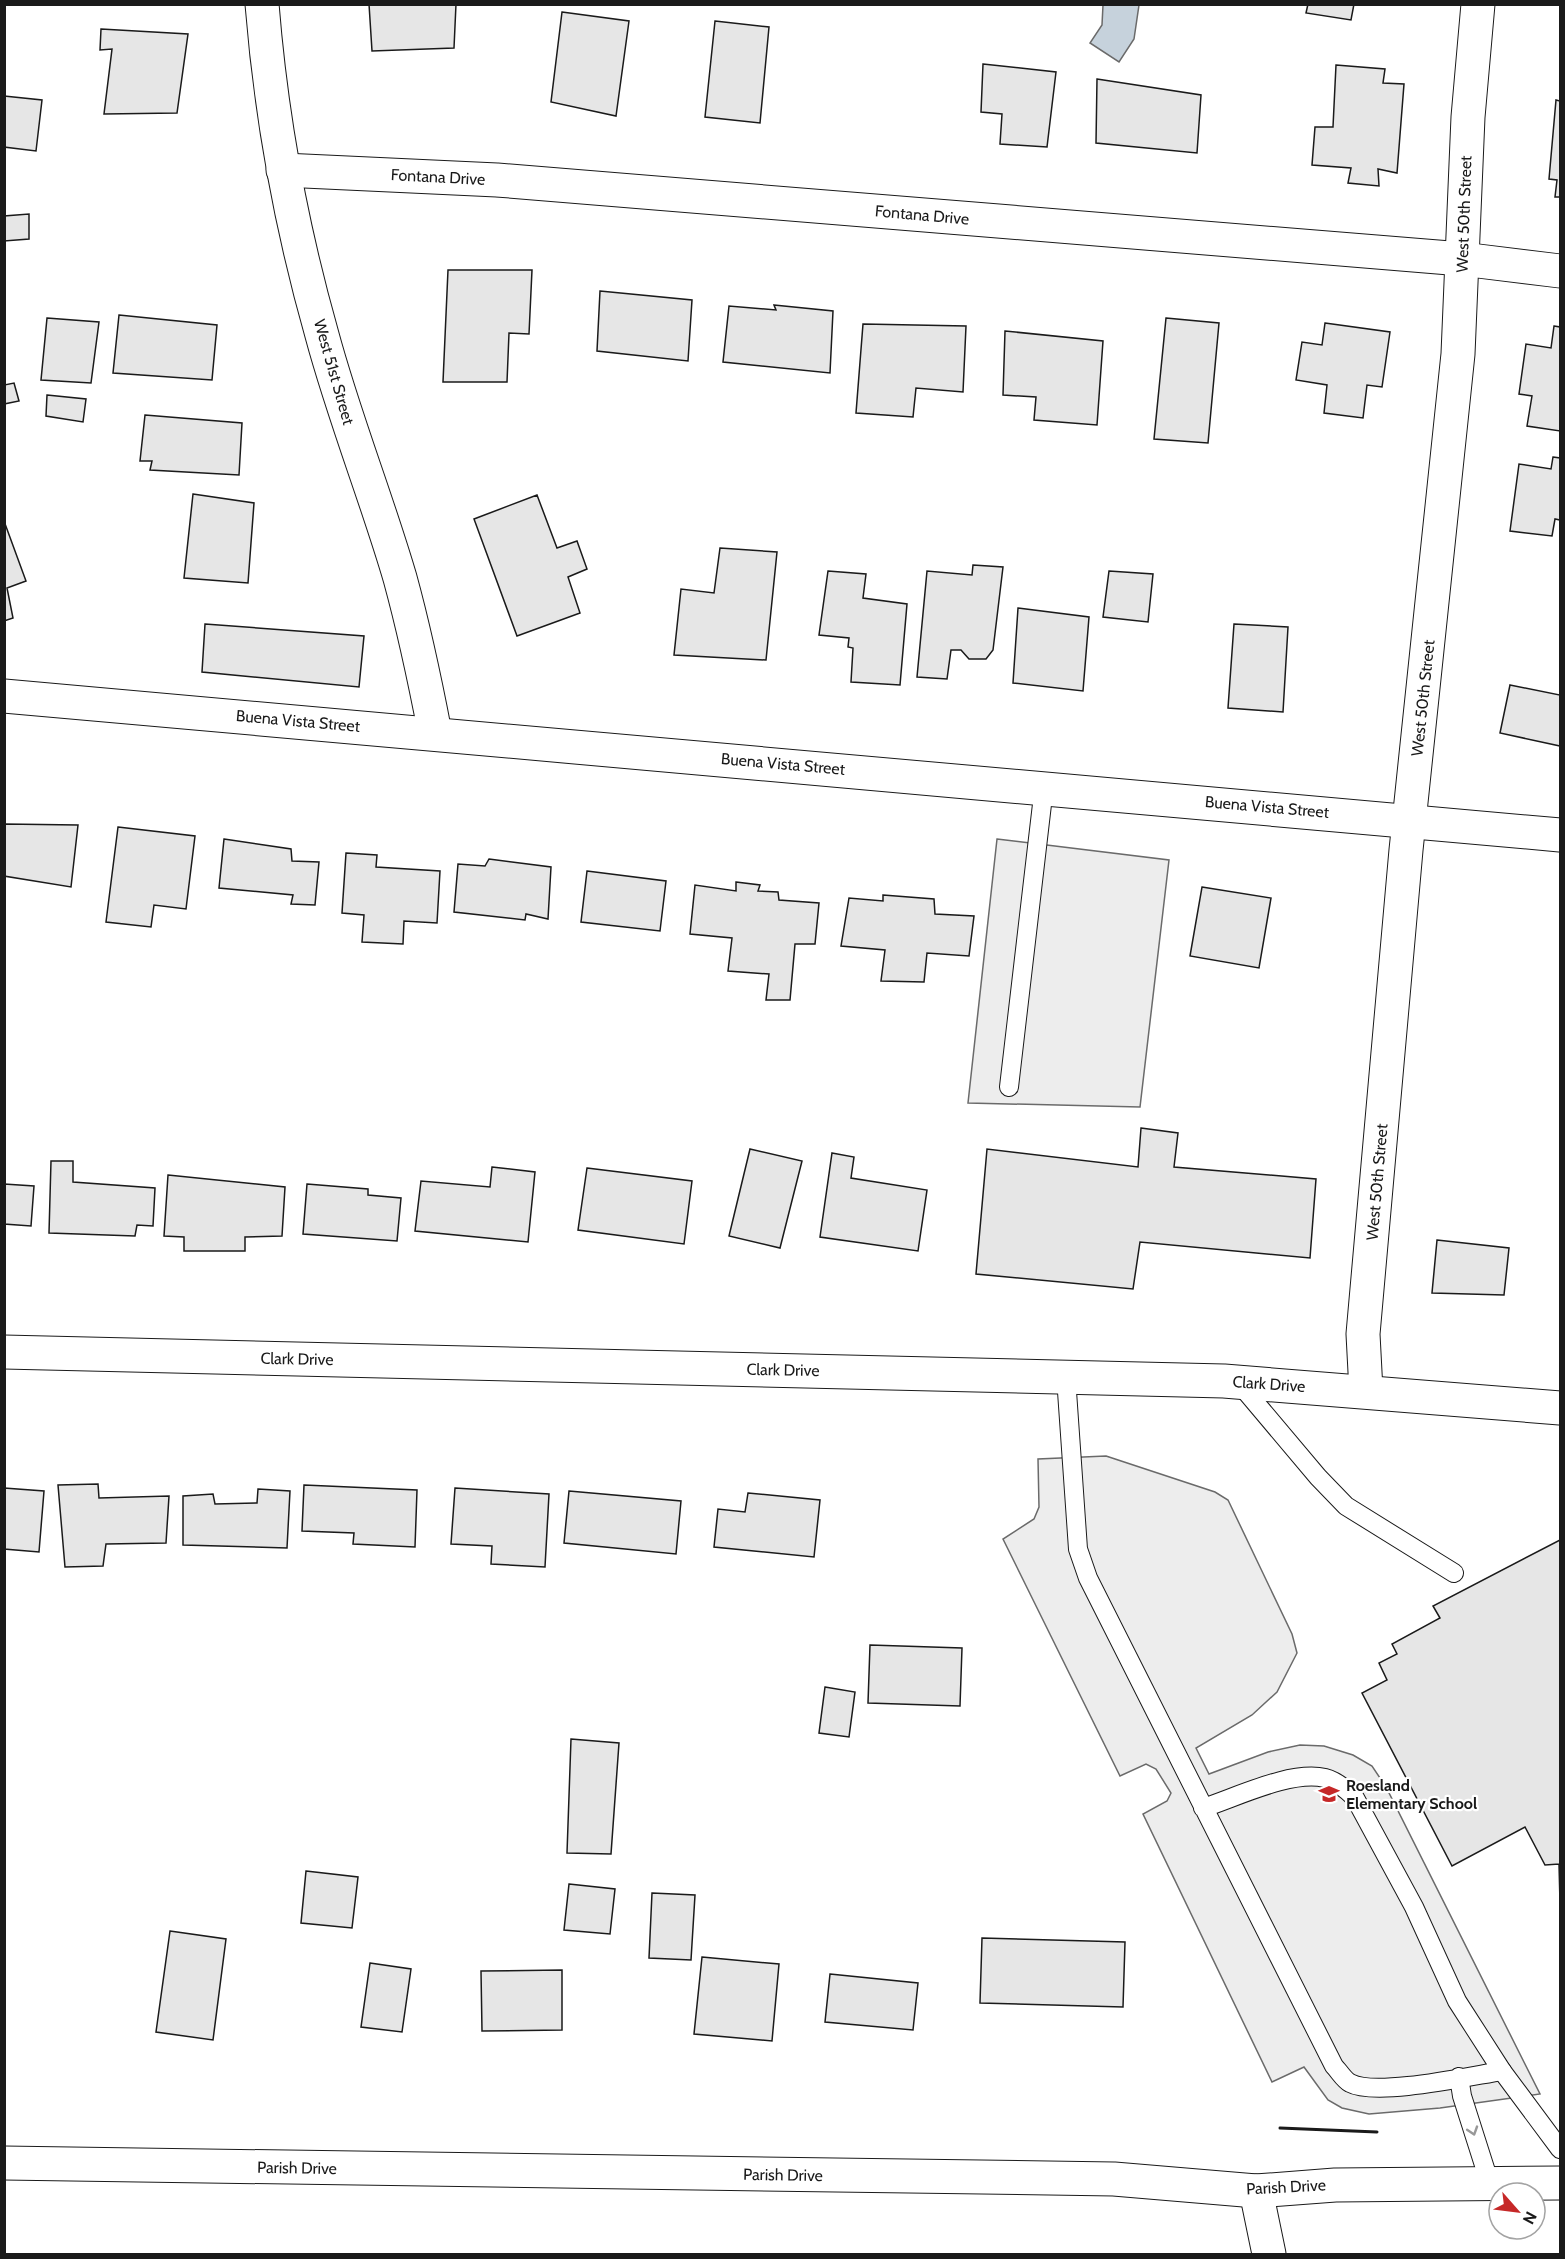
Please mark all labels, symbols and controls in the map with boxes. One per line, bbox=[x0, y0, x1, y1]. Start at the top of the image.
street label: West 50th Street bbox=[1452, 155, 1476, 273]
street label: Fontana Drive bbox=[390, 165, 486, 189]
street label: Fontana Drive bbox=[874, 201, 970, 229]
street label: West 51st Street bbox=[310, 317, 358, 428]
street label: West 50th Street bbox=[1407, 638, 1439, 757]
street label: Buena Vista Street bbox=[235, 706, 361, 736]
street label: Buena Vista Street bbox=[720, 749, 846, 779]
street label: Buena Vista Street bbox=[1204, 792, 1330, 822]
street label: West 50th Street bbox=[1362, 1122, 1392, 1241]
street label: Clark Drive bbox=[260, 1349, 334, 1369]
street label: Clark Drive bbox=[746, 1360, 820, 1380]
street label: Clark Drive bbox=[1232, 1372, 1306, 1396]
place label: Roesland Elementary School bbox=[1346, 1776, 1477, 1813]
school or university icon: Roesland Elementary School bbox=[1317, 1782, 1341, 1806]
one-way arrow bbox=[1466, 2125, 1478, 2136]
street label: Parish Drive bbox=[257, 2158, 337, 2178]
street label: Parish Drive bbox=[743, 2165, 823, 2185]
street label: Parish Drive bbox=[1246, 2175, 1326, 2199]
north arrow bbox=[1487, 2181, 1547, 2241]
text: N bbox=[1519, 2208, 1541, 2227]

